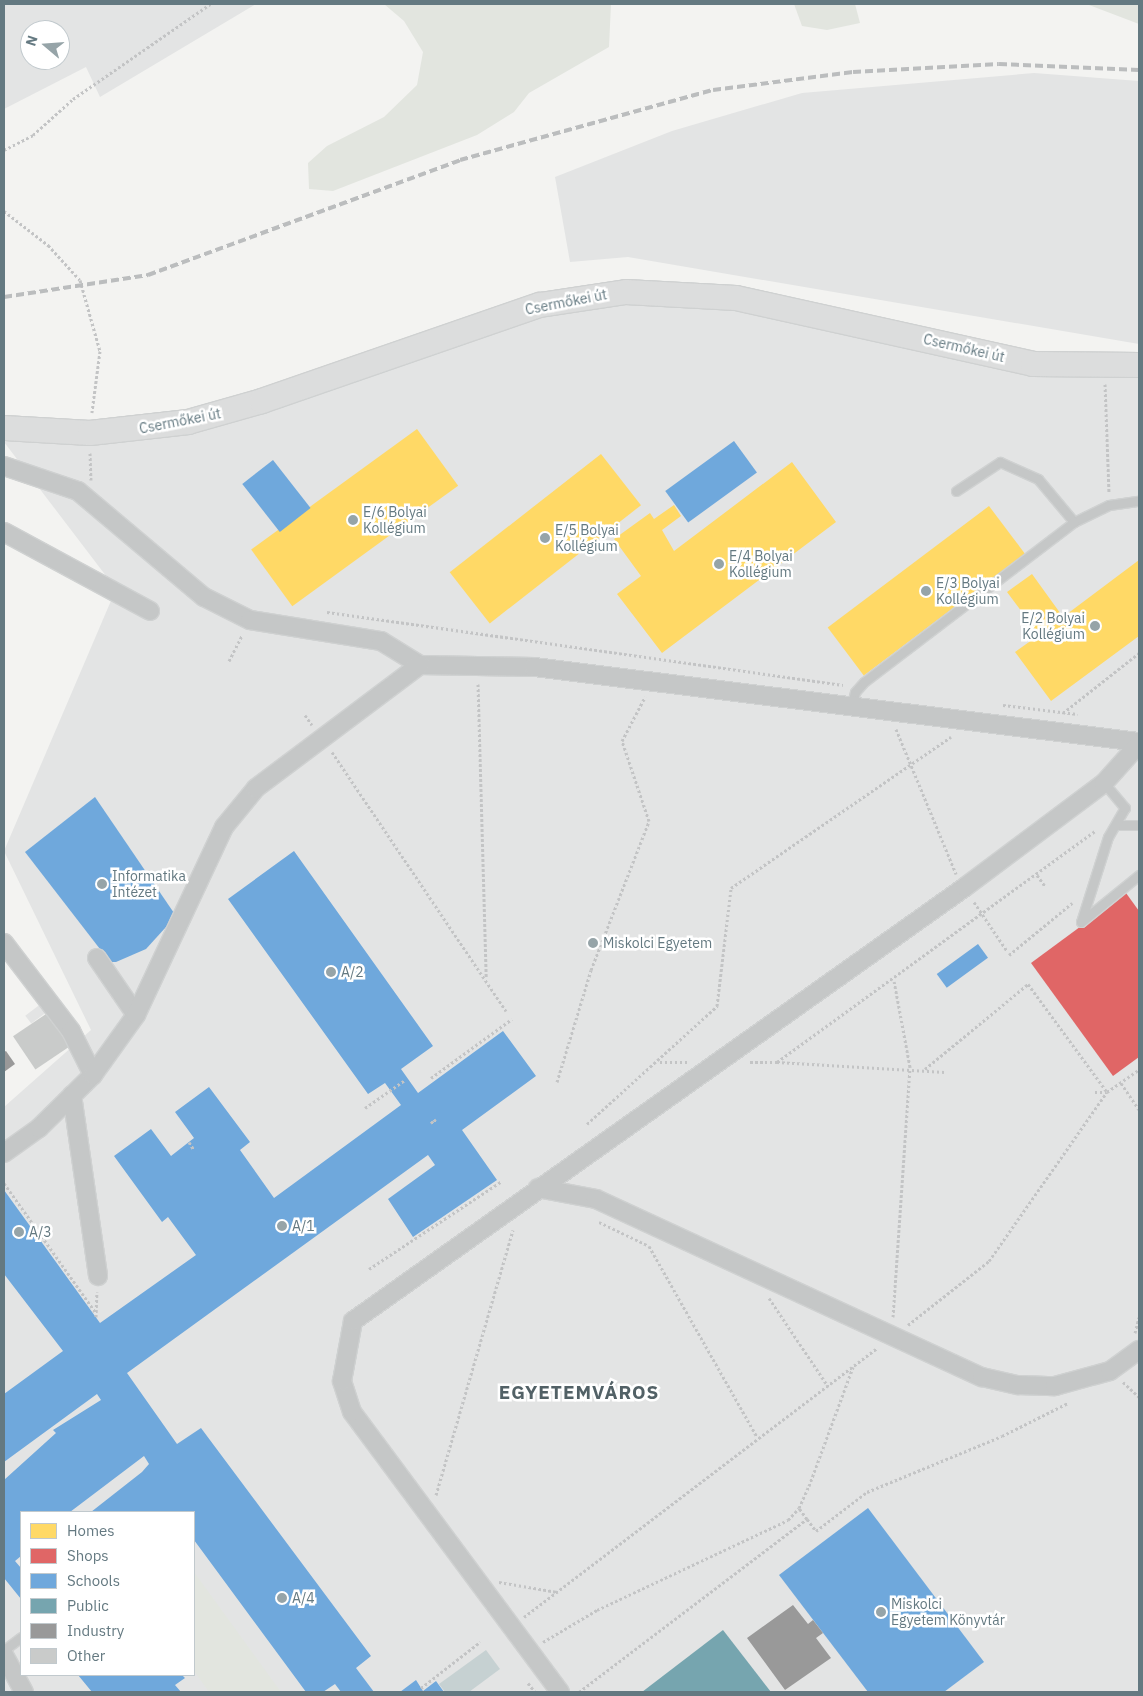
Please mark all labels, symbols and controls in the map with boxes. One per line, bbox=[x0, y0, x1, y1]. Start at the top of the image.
north arrow bbox=[20, 20, 70, 70]
text: N bbox=[22, 33, 42, 48]
street label: Csermőkei út bbox=[524, 286, 608, 318]
street label: Csermőkei út bbox=[922, 330, 1006, 366]
street label: Csermőkei út bbox=[138, 405, 222, 437]
place label: E/6 Bolyai Kollégium bbox=[363, 504, 427, 536]
marker: E/6 Bolyai Kollégium bbox=[347, 514, 359, 526]
place label: E/5 Bolyai Kollégium bbox=[555, 522, 619, 554]
marker: E/5 Bolyai Kollégium bbox=[539, 532, 551, 544]
place label: E/4 Bolyai Kollégium bbox=[729, 548, 793, 580]
marker: E/4 Bolyai Kollégium bbox=[713, 558, 725, 570]
place label: E/3 Bolyai Kollégium bbox=[936, 575, 1000, 608]
marker: E/3 Bolyai Kollégium bbox=[920, 585, 932, 597]
place label: E/2 Bolyai Kollégium bbox=[1021, 610, 1085, 642]
marker: E/2 Bolyai Kollégium bbox=[1089, 620, 1101, 632]
place label: Informatika Intézet bbox=[112, 868, 186, 900]
marker: Informatika Intézet bbox=[96, 878, 108, 890]
place label: Miskolci Egyetem bbox=[603, 935, 712, 951]
marker: Miskolci Egyetem bbox=[587, 937, 599, 949]
place label: A/2 bbox=[341, 964, 364, 980]
marker: A/2 bbox=[325, 966, 337, 978]
place label: A/1 bbox=[292, 1218, 315, 1234]
marker: A/1 bbox=[276, 1220, 288, 1232]
place label: A/3 bbox=[29, 1224, 52, 1240]
marker: A/3 bbox=[13, 1226, 25, 1238]
district label: EGYETEMVÁROS bbox=[497, 1382, 661, 1404]
legend bbox=[20, 1511, 195, 1676]
text: Homes bbox=[67, 1521, 115, 1540]
text: Shops bbox=[67, 1546, 109, 1565]
text: Schools bbox=[67, 1571, 120, 1590]
place label: A/4 bbox=[292, 1590, 315, 1606]
marker: A/4 bbox=[276, 1592, 288, 1604]
text: Public bbox=[67, 1596, 109, 1615]
place label: Miskolci Egyetem Könyvtár bbox=[891, 1596, 1005, 1628]
marker: Miskolci Egyetem Könyvtár bbox=[875, 1606, 887, 1618]
text: Industry bbox=[67, 1621, 124, 1640]
text: Other bbox=[67, 1646, 105, 1665]

